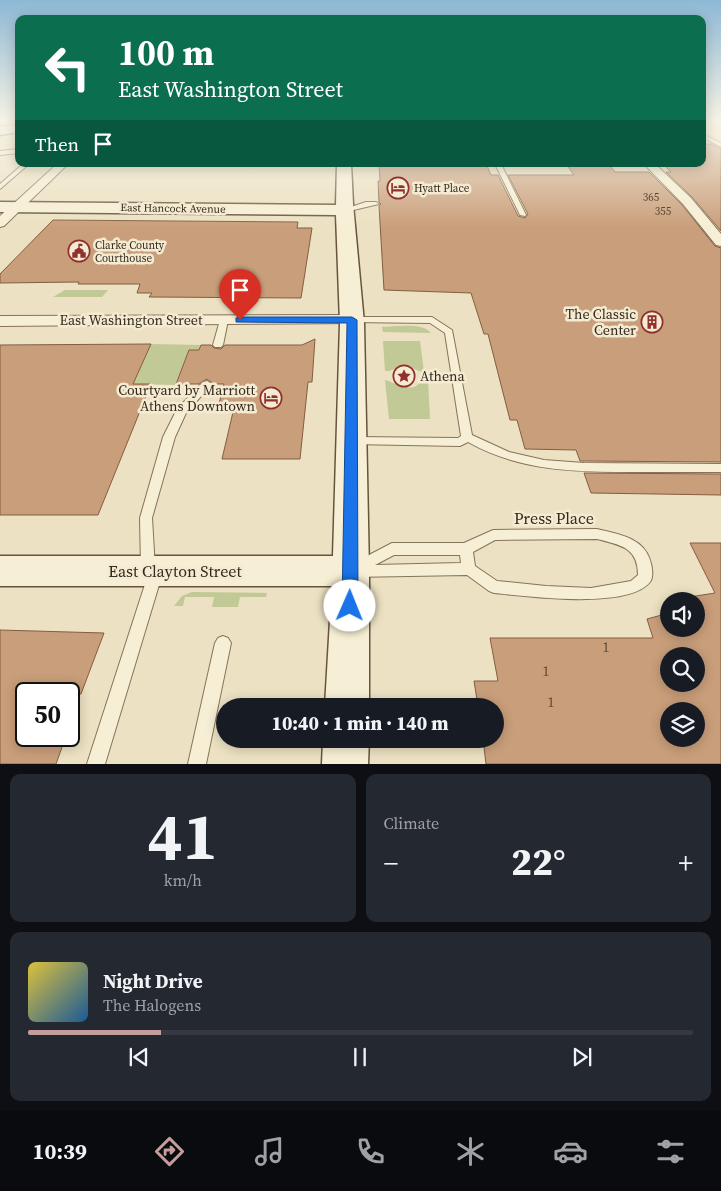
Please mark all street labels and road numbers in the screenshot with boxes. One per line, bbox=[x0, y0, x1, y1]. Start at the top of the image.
street label: East Hancock Avenue bbox=[120, 200, 226, 217]
street label: East Washington Street bbox=[59, 310, 203, 330]
street label: Press Place bbox=[514, 507, 594, 529]
street label: East Clayton Street bbox=[108, 560, 243, 582]

